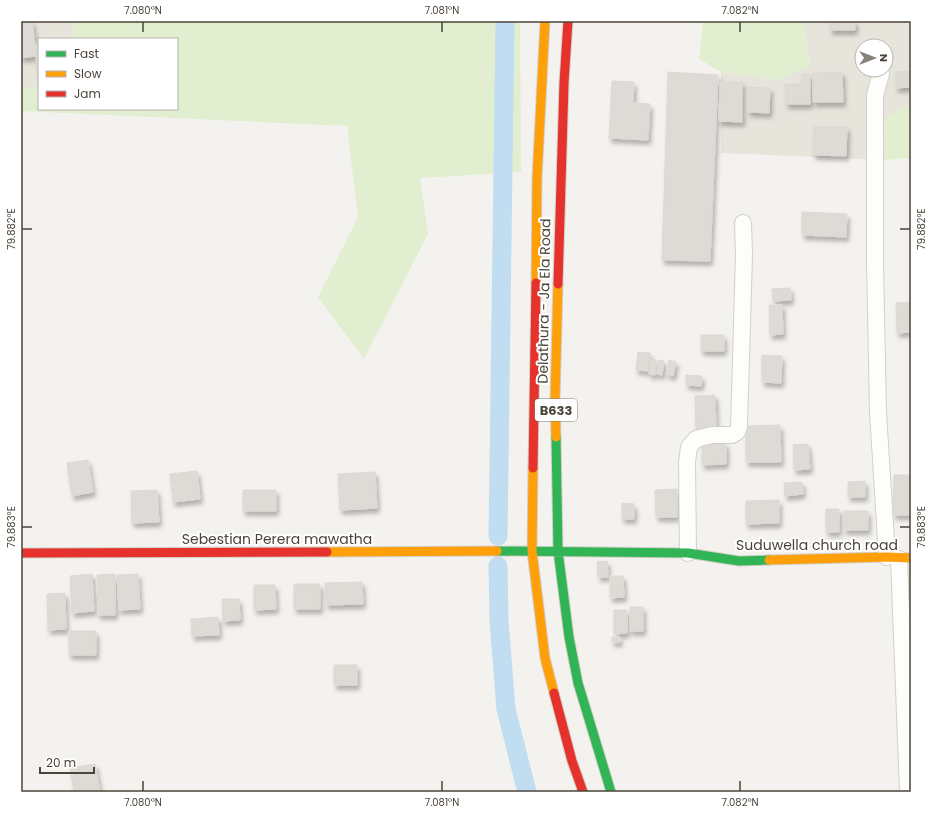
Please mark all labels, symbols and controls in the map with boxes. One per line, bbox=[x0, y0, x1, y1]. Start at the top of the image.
text: 7.080°N bbox=[124, 3, 162, 18]
text: 7.081°N bbox=[425, 3, 459, 18]
text: 7.082°N bbox=[721, 3, 759, 18]
legend bbox=[38, 38, 178, 110]
north arrow bbox=[854, 38, 894, 78]
text: Fast bbox=[74, 45, 99, 62]
text: N bbox=[876, 54, 892, 62]
text: Slow bbox=[74, 65, 102, 82]
text: Jam bbox=[74, 85, 101, 102]
text: 79.882°E bbox=[4, 208, 19, 250]
text: 79.882°E bbox=[914, 208, 929, 250]
street label: Delathura - Ja Ela Road bbox=[533, 218, 555, 384]
road number: B633 bbox=[535, 399, 577, 421]
text: 79.883°E bbox=[4, 506, 19, 548]
text: 79.883°E bbox=[914, 506, 929, 548]
street label: Sebestian Perera mawatha bbox=[182, 529, 372, 549]
street label: Suduwella church road bbox=[736, 535, 898, 555]
scale bar bbox=[40, 749, 94, 775]
text: 20 m bbox=[46, 754, 76, 771]
text: 7.080°N bbox=[124, 795, 162, 810]
text: 7.081°N bbox=[425, 795, 459, 810]
text: 7.082°N bbox=[721, 795, 759, 810]

